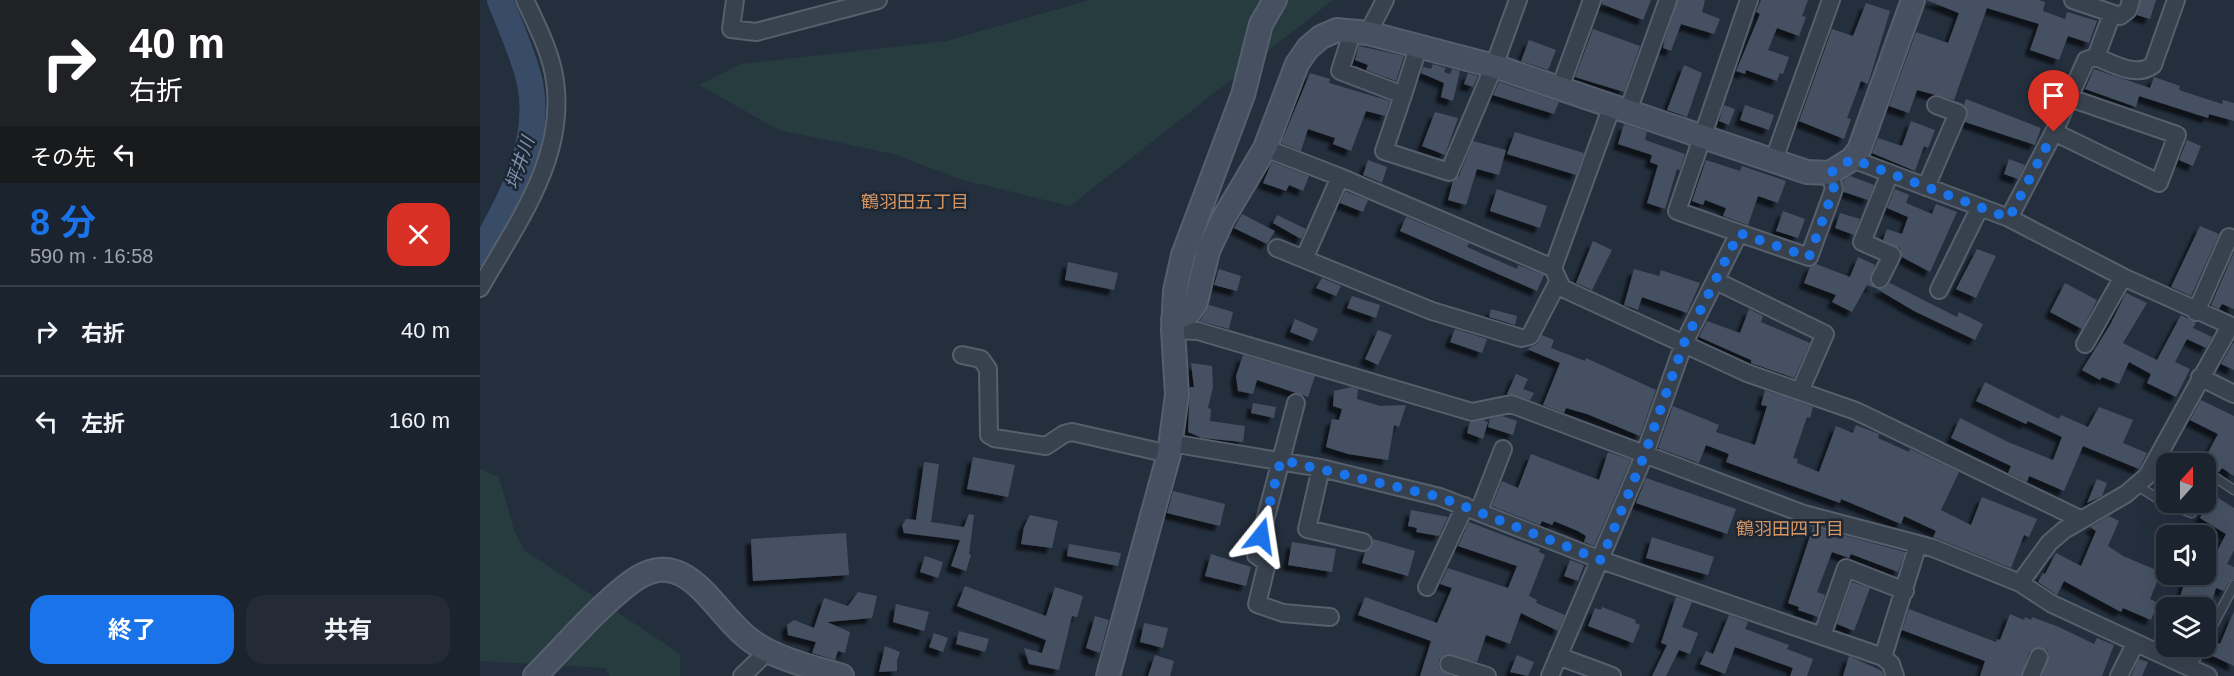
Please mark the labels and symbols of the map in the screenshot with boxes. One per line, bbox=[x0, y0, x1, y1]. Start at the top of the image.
pin bbox=[2028, 70, 2079, 132]
water label: 坪井川 bbox=[502, 132, 539, 192]
district label: 鶴羽田五丁目 bbox=[861, 192, 969, 212]
north arrow bbox=[2156, 453, 2216, 513]
position arrow bbox=[1229, 504, 1293, 568]
district label: 鶴羽田四丁目 bbox=[1736, 519, 1844, 539]

